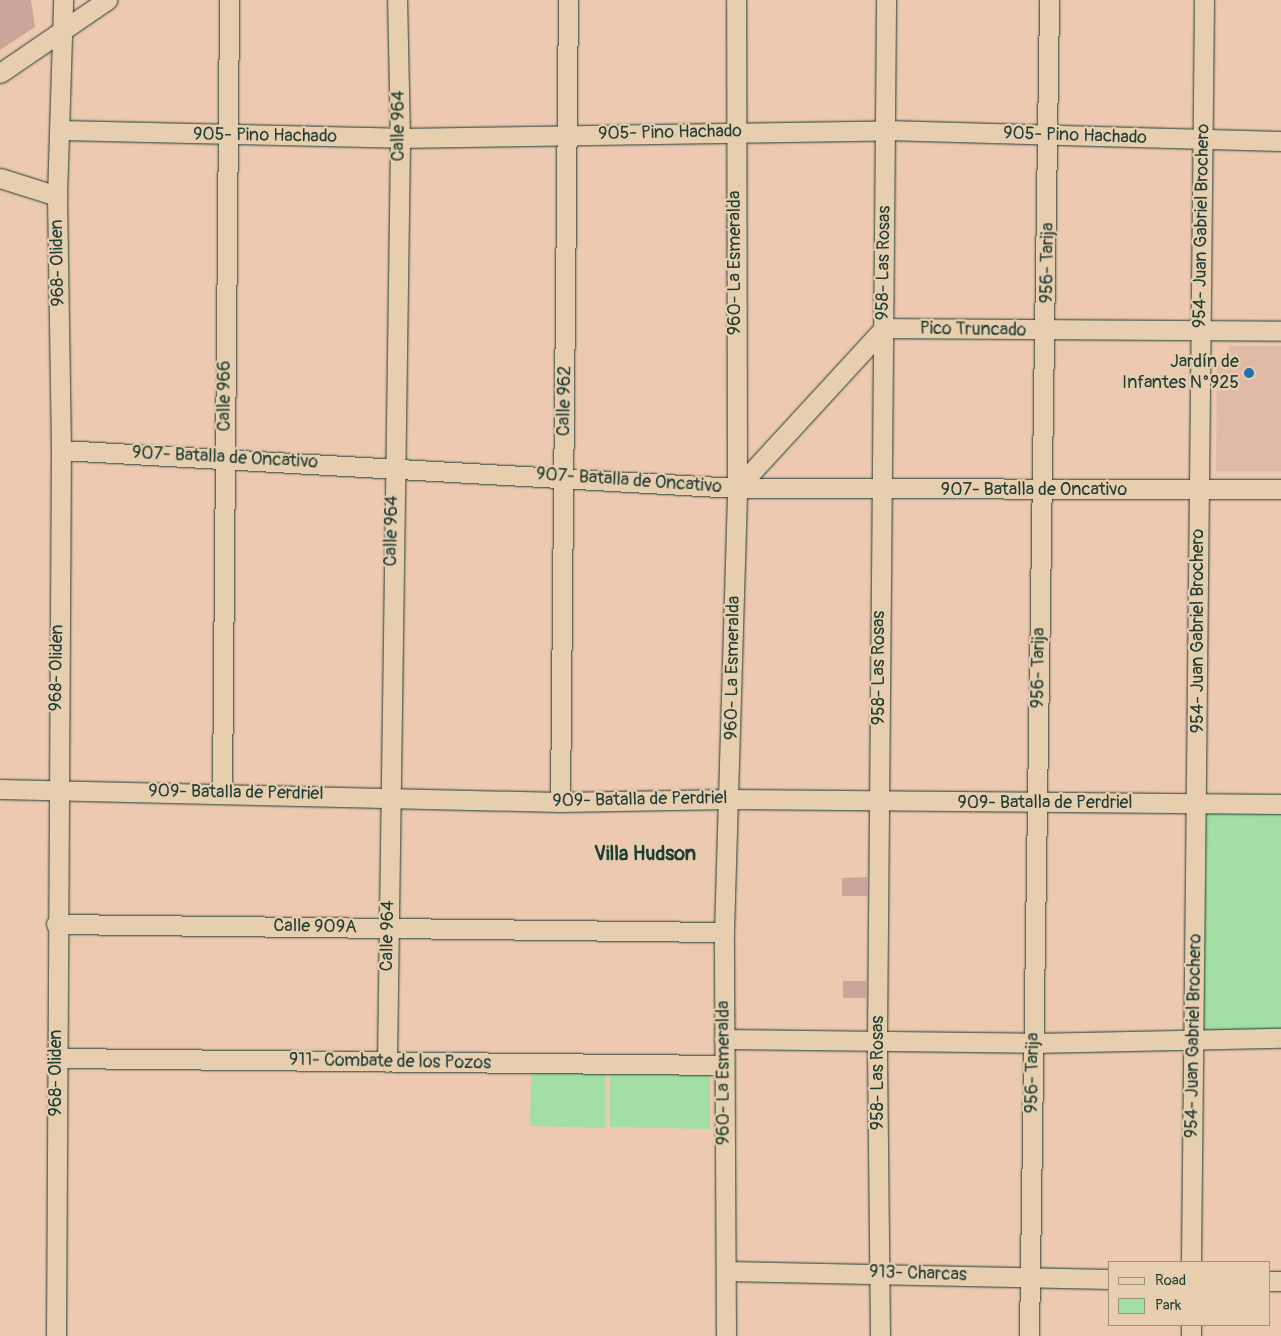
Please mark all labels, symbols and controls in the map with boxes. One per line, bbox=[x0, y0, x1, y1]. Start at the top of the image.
street label: Calle 964 bbox=[388, 90, 410, 162]
street label: 905- Pino Hachado bbox=[598, 121, 742, 145]
street label: 905- Pino Hachado bbox=[1003, 123, 1147, 149]
street label: 905- Pino Hachado bbox=[193, 124, 337, 148]
street label: 954- Juan Gabriel Brochero bbox=[1189, 124, 1215, 328]
street label: 960- La Esmeralda bbox=[724, 191, 746, 335]
street label: 958- Las Rosas bbox=[872, 205, 896, 321]
street label: 968- Oliden bbox=[46, 219, 70, 307]
street label: 956- Tarija bbox=[1036, 222, 1060, 304]
street label: Pico Truncado bbox=[920, 318, 1026, 342]
place label: Jardín de Infantes N°925 bbox=[1122, 352, 1239, 394]
street label: Calle 966 bbox=[214, 360, 236, 432]
street label: Calle 962 bbox=[554, 366, 576, 436]
marker: Jardín de Infantes N°925 bbox=[1243, 367, 1255, 379]
street label: 907- Batalla de Oncativo bbox=[131, 442, 319, 474]
street label: 907- Batalla de Oncativo bbox=[535, 464, 723, 498]
street label: 907- Batalla de Oncativo bbox=[941, 479, 1127, 501]
street label: Calle 964 bbox=[381, 495, 403, 567]
street label: 954- Juan Gabriel Brochero bbox=[1187, 529, 1209, 733]
street label: 960- La Esmeralda bbox=[721, 596, 745, 740]
street label: 958- Las Rosas bbox=[868, 611, 890, 725]
street label: 968- Oliden bbox=[45, 624, 69, 712]
street label: 956- Tarija bbox=[1027, 627, 1051, 709]
street label: 909- Batalla de Perdriel bbox=[148, 781, 324, 805]
street label: 909- Batalla de Perdriel bbox=[552, 788, 728, 812]
street label: 909- Batalla de Perdriel bbox=[957, 792, 1133, 814]
district label: Villa Hudson bbox=[594, 841, 696, 865]
street label: Calle 964 bbox=[377, 900, 399, 972]
street label: Calle 909A bbox=[273, 915, 357, 939]
street label: 954- Juan Gabriel Brochero bbox=[1181, 934, 1207, 1138]
street label: 960- La Esmeralda bbox=[713, 1001, 735, 1145]
street label: 958- Las Rosas bbox=[867, 1016, 889, 1130]
street label: 968- Oliden bbox=[45, 1029, 67, 1117]
street label: 956- Tarija bbox=[1021, 1032, 1045, 1114]
street label: 911- Combate de los Pozos bbox=[289, 1049, 491, 1075]
street label: 913- Charcas bbox=[869, 1261, 967, 1287]
legend bbox=[1108, 1261, 1271, 1326]
text: Road bbox=[1155, 1271, 1186, 1290]
text: Park bbox=[1155, 1296, 1181, 1315]

